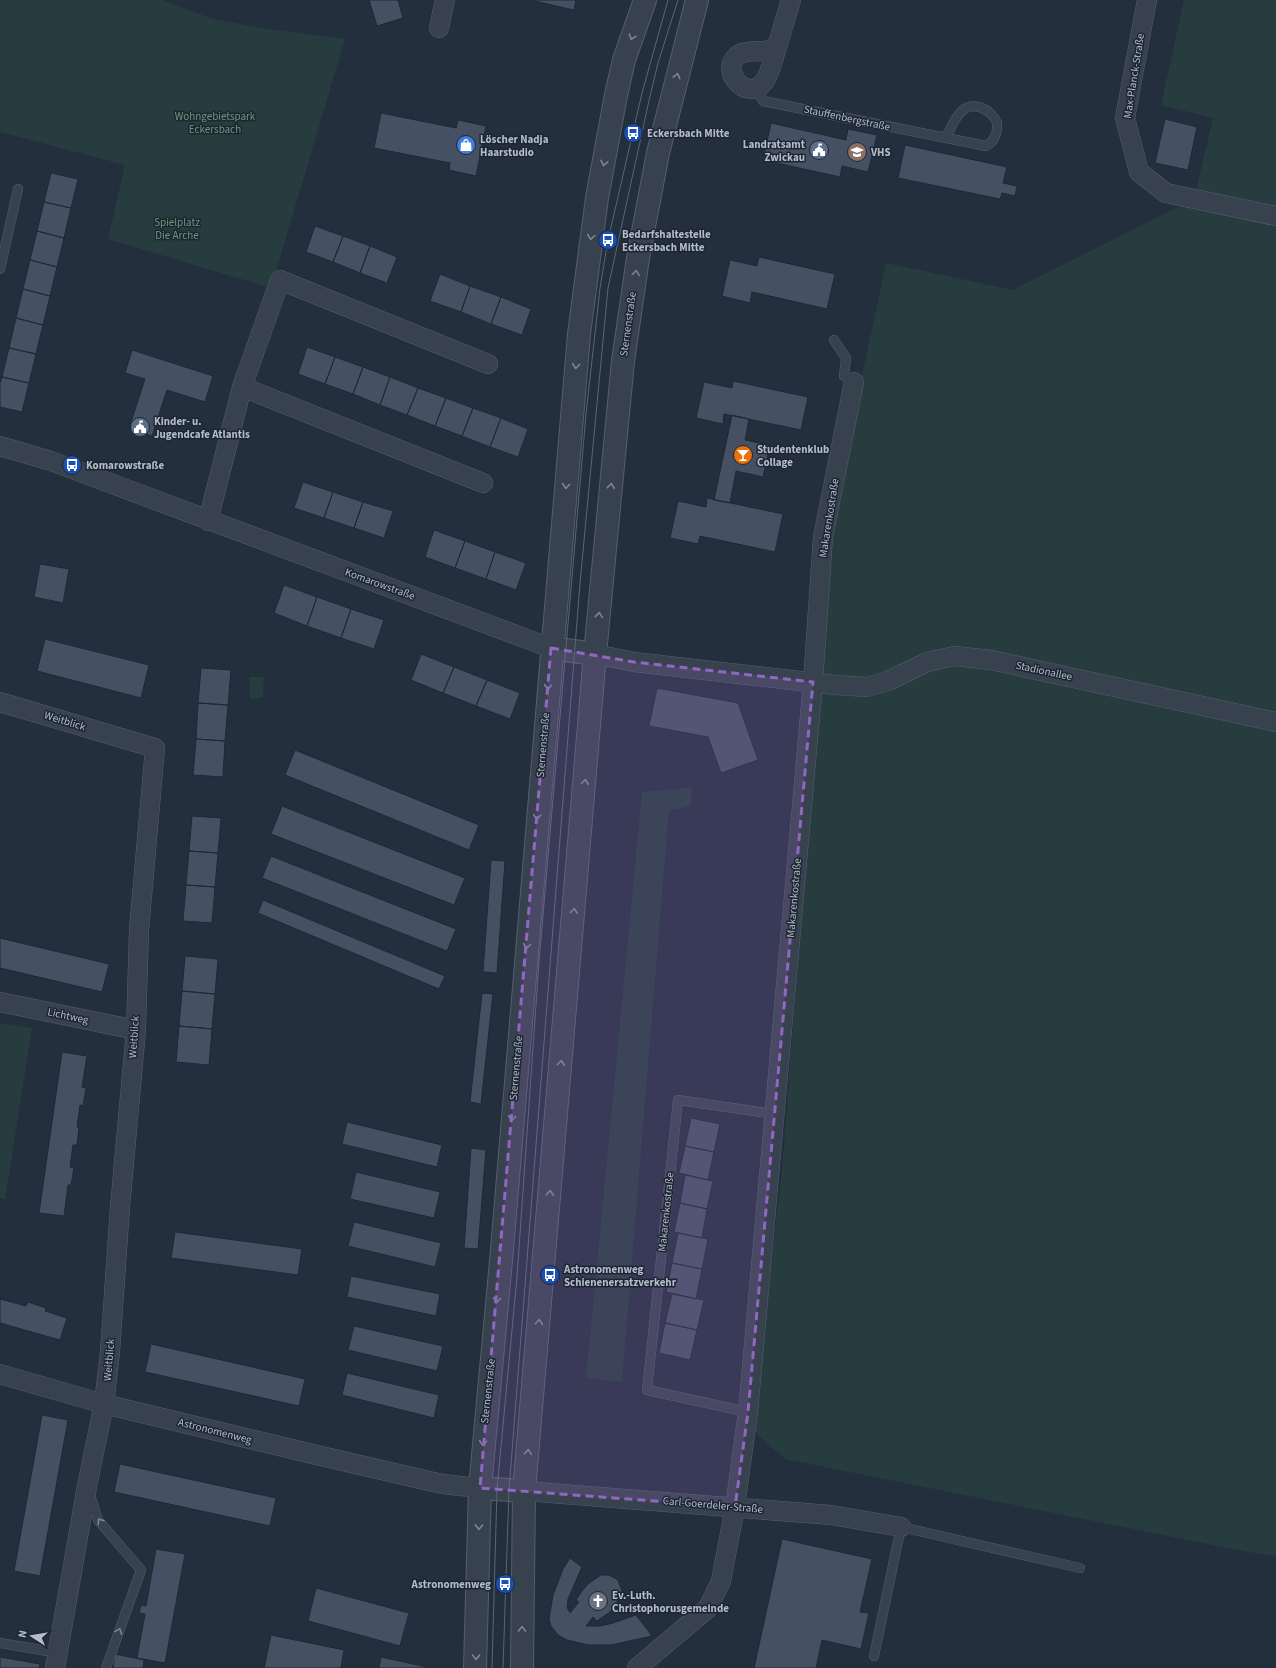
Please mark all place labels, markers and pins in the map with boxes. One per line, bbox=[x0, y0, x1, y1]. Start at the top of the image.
bus stop icon: Eckersbach Mitte bbox=[622, 122, 644, 144]
place label: Eckersbach Mitte bbox=[647, 126, 730, 141]
place label: Löscher Nadja Haarstudio bbox=[480, 132, 549, 160]
shop icon: Löscher Nadja Haarstudio bbox=[455, 134, 477, 156]
place label: Landratsamt Zwickau bbox=[743, 137, 806, 165]
public building icon: Landratsamt Zwickau bbox=[808, 139, 830, 161]
school or university icon: VHS bbox=[846, 141, 868, 163]
place label: VHS bbox=[870, 145, 891, 160]
place label: Bedarfshaltestelle Eckersbach Mitte bbox=[622, 227, 711, 255]
bus stop icon: Bedarfshaltestelle Eckersbach Mitte bbox=[597, 229, 619, 251]
place label: Kinder- u. Jugendcafe Atlantis bbox=[154, 414, 250, 442]
public building icon: Kinder- u. Jugendcafe Atlantis bbox=[129, 416, 151, 438]
place label: Studentenklub Collage bbox=[757, 442, 829, 470]
bar icon: Studentenklub Collage bbox=[732, 444, 754, 466]
bus stop icon: Komarowstraße bbox=[61, 454, 83, 476]
place label: Komarowstraße bbox=[86, 458, 164, 473]
place label: Astronomenweg Schienenersatzverkehr bbox=[563, 1262, 677, 1290]
bus stop icon: Astronomenweg Schienenersatzverkehr bbox=[539, 1264, 561, 1286]
bus stop icon: Astronomenweg bbox=[494, 1573, 516, 1595]
place label: Astronomenweg bbox=[411, 1577, 491, 1592]
place label: Ev.-Luth. Christophorusgemeinde bbox=[612, 1588, 729, 1616]
church icon: Ev.-Luth. Christophorusgemeinde bbox=[587, 1590, 609, 1612]

